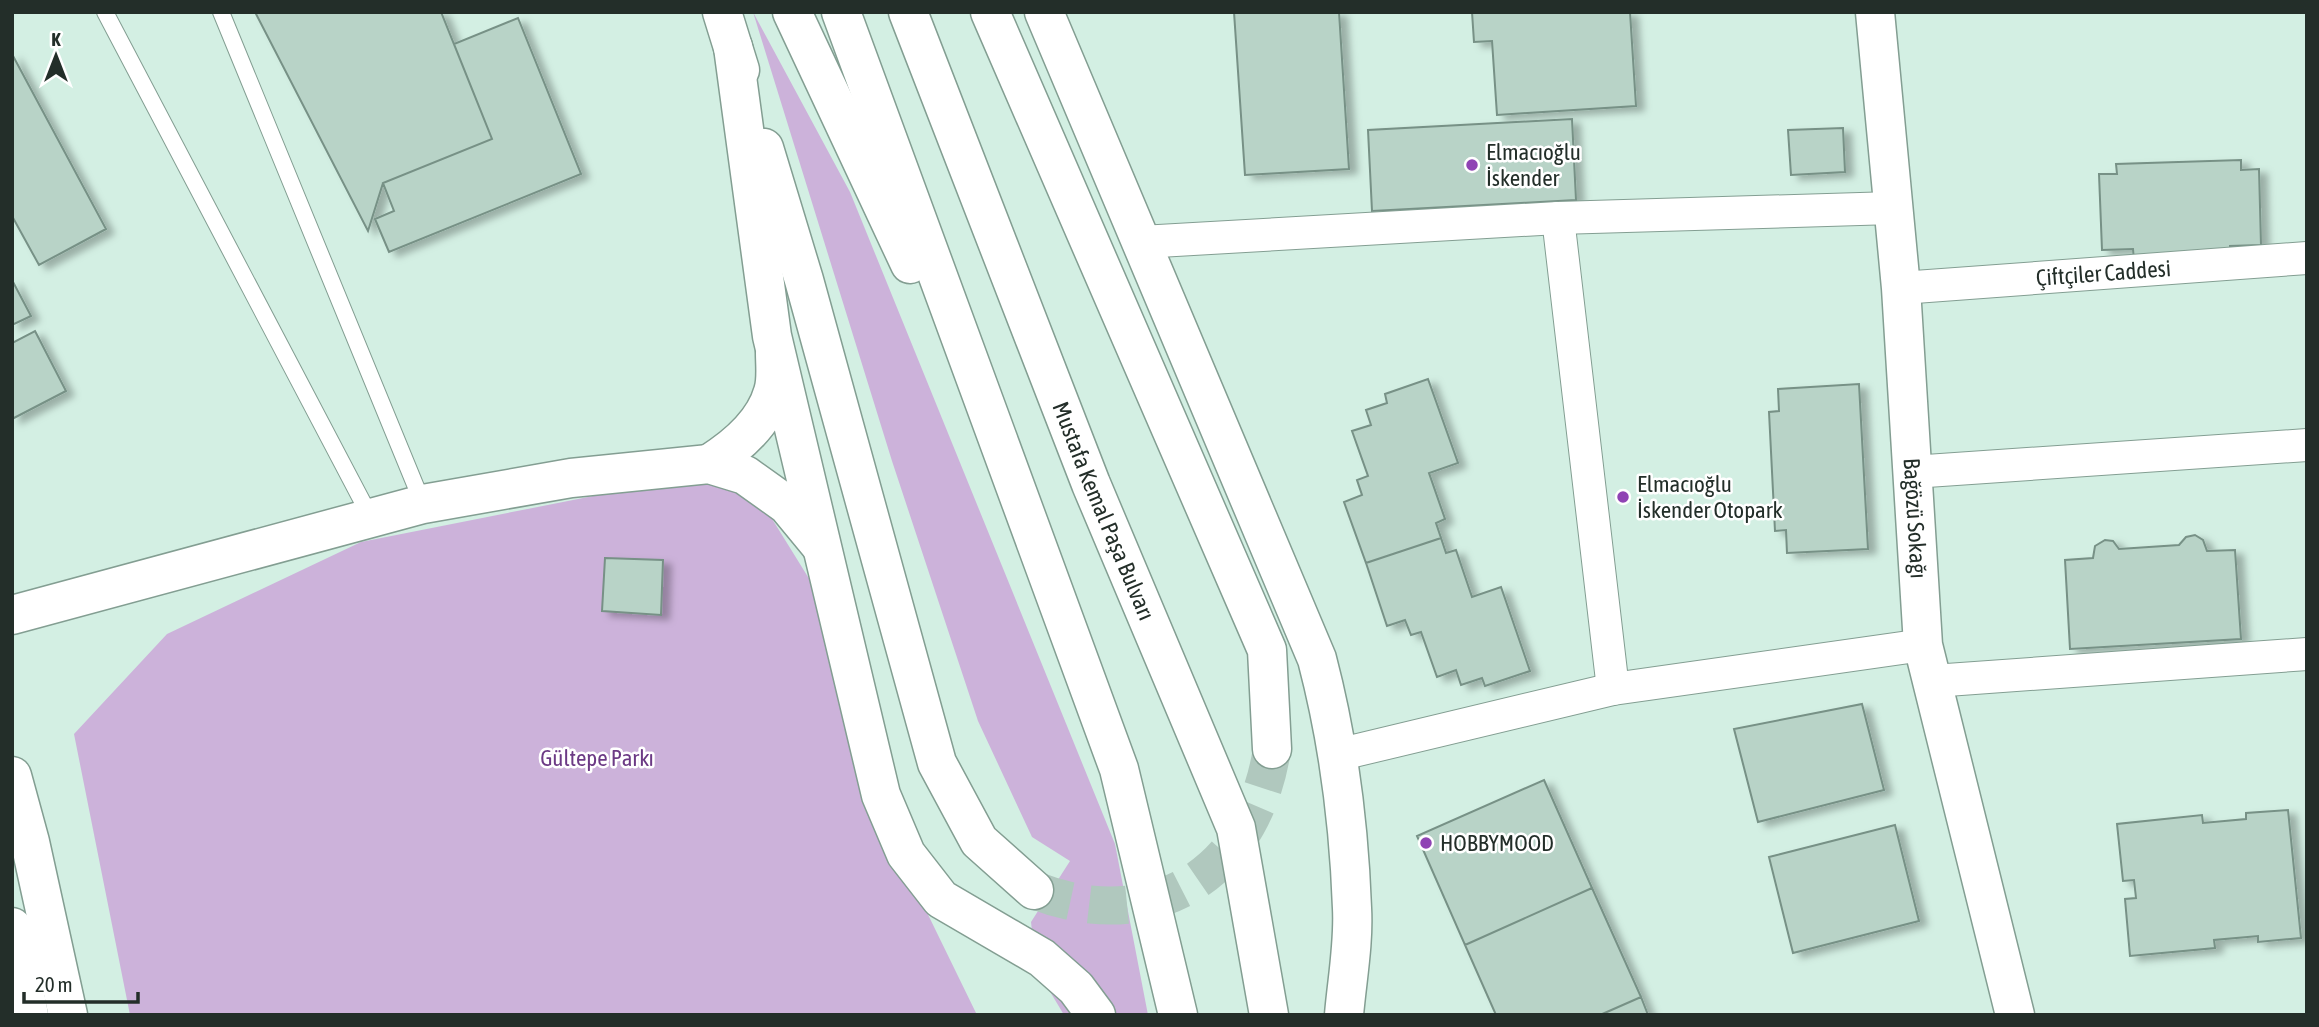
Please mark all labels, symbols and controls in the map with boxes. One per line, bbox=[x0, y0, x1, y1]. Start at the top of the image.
north arrow bbox=[21, 21, 91, 91]
text: K bbox=[51, 28, 61, 50]
place label: Elmacıoğlu İskender bbox=[1486, 139, 1581, 191]
marker: Elmacıoğlu İskender bbox=[1464, 157, 1480, 173]
street label: Çiftçiler Caddesi bbox=[2035, 255, 2172, 291]
street label: Mustafa Kemal Paşa Bulvarı bbox=[1047, 398, 1160, 624]
street label: Bağözü Sokağı bbox=[1899, 457, 1932, 579]
place label: Elmacıoğlu İskender Otopark bbox=[1637, 471, 1783, 523]
marker: Elmacıoğlu İskender Otopark bbox=[1615, 489, 1631, 505]
park label: Gültepe Parkı bbox=[540, 745, 654, 771]
place label: HOBBYMOOD bbox=[1440, 830, 1554, 856]
marker: HOBBYMOOD bbox=[1418, 835, 1434, 851]
scale bar bbox=[24, 960, 138, 1004]
text: 20 m bbox=[35, 972, 73, 996]

